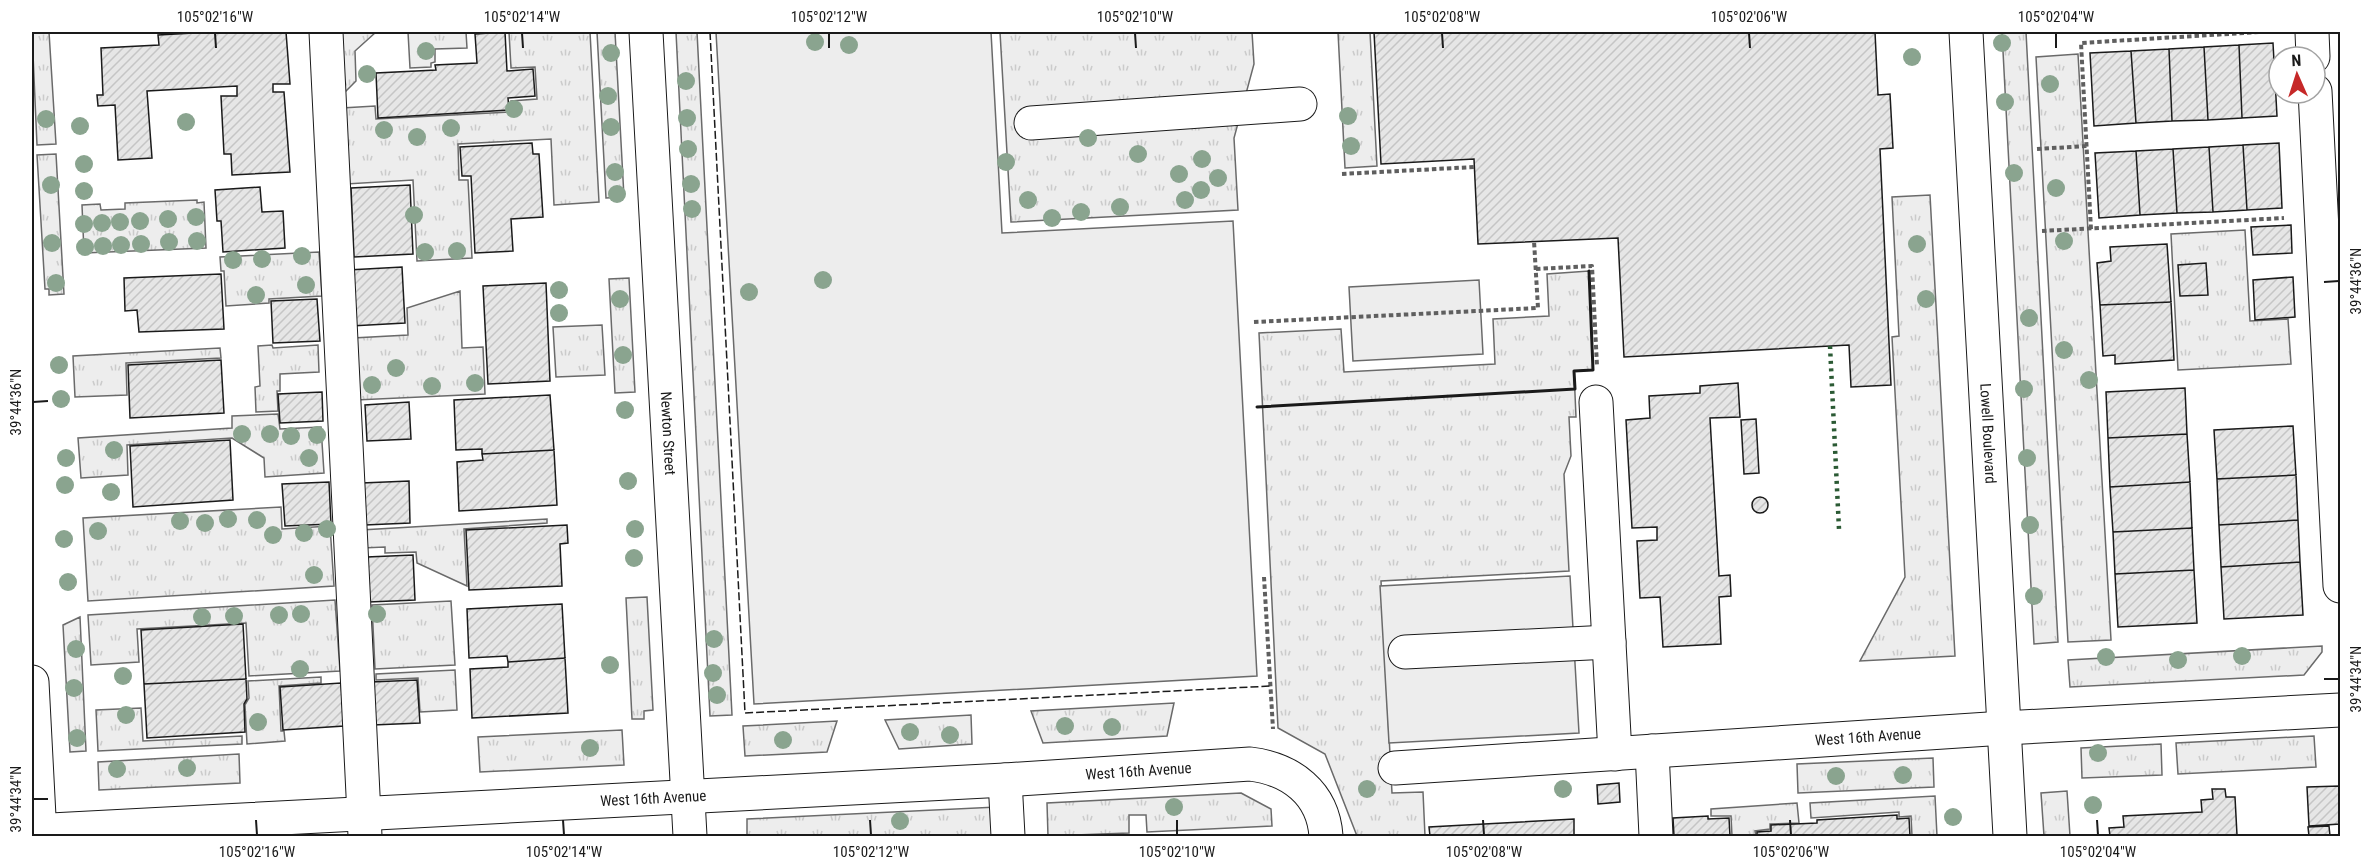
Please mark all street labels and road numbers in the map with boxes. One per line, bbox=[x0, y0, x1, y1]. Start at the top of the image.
street label: Lowell Boulevard bbox=[1976, 383, 2000, 484]
street label: Newton Street bbox=[657, 391, 679, 476]
street label: West 16th Avenue bbox=[1814, 724, 1922, 749]
street label: West 16th Avenue bbox=[1085, 759, 1192, 784]
street label: West 16th Avenue bbox=[600, 787, 707, 810]

